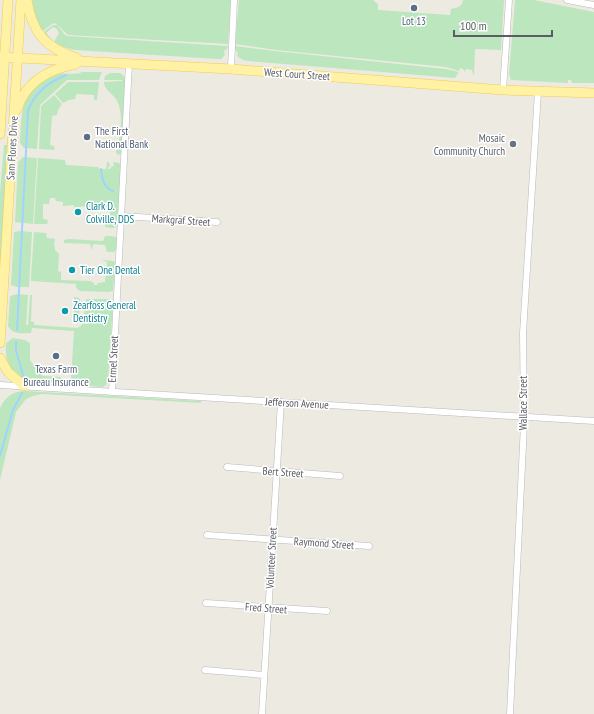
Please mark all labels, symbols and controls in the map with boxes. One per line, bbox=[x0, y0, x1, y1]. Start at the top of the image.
marker: Lot 13 bbox=[409, 3, 419, 13]
scale bar bbox=[454, 12, 552, 38]
place label: Lot 13 bbox=[402, 14, 426, 28]
text: 100 m bbox=[460, 18, 487, 33]
street label: West Court Street bbox=[263, 65, 331, 83]
street label: Sam Flores Drive bbox=[3, 115, 21, 180]
place label: The First National Bank bbox=[95, 124, 149, 151]
place label: Mosaic Community Church bbox=[434, 131, 505, 158]
marker: The First National Bank bbox=[82, 132, 92, 142]
marker: Mosaic Community Church bbox=[508, 139, 518, 149]
place label: Clark D. Colville, DDS bbox=[86, 199, 135, 226]
marker: Clark D. Colville, DDS bbox=[73, 207, 83, 217]
street label: Markgraf Street bbox=[151, 211, 211, 229]
place label: Tier One Dental bbox=[80, 263, 141, 277]
marker: Tier One Dental bbox=[67, 265, 77, 275]
place label: Zearfoss General Dentistry bbox=[73, 298, 136, 325]
marker: Zearfoss General Dentistry bbox=[60, 306, 70, 316]
street label: Ermel Street bbox=[105, 335, 121, 383]
marker: Texas Farm Bureau Insurance bbox=[51, 351, 61, 361]
place label: Texas Farm Bureau Insurance bbox=[23, 362, 89, 389]
street label: Wallace Street bbox=[516, 376, 530, 430]
street label: Jefferson Avenue bbox=[264, 394, 330, 412]
street label: Bert Street bbox=[262, 464, 304, 480]
street label: Volunteer Street bbox=[262, 527, 280, 590]
street label: Raymond Street bbox=[293, 534, 355, 552]
street label: Fred Street bbox=[245, 600, 287, 616]

